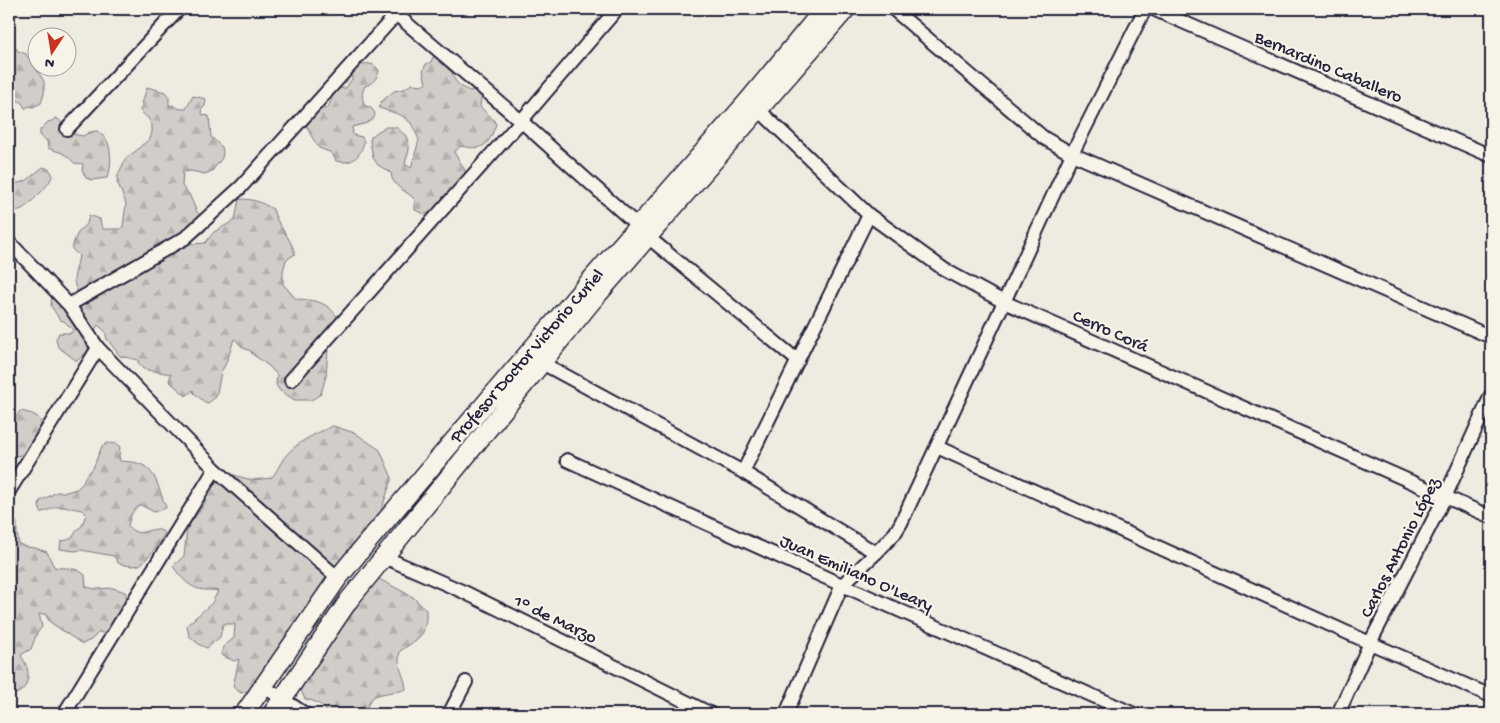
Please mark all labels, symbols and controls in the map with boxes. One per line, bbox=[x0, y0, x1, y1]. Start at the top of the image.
street label: Bernardino Caballero bbox=[1250, 27, 1405, 109]
north arrow bbox=[28, 28, 78, 78]
text: N bbox=[44, 53, 56, 72]
street label: Profesor Doctor Victorio Curiel bbox=[446, 265, 609, 449]
street label: Cerro Corá bbox=[1069, 306, 1152, 359]
street label: Carlos Antonio López bbox=[1357, 474, 1446, 622]
street label: Juan Emiliano O'Leary bbox=[776, 531, 936, 618]
street label: 1° de Marzo bbox=[509, 591, 600, 649]

